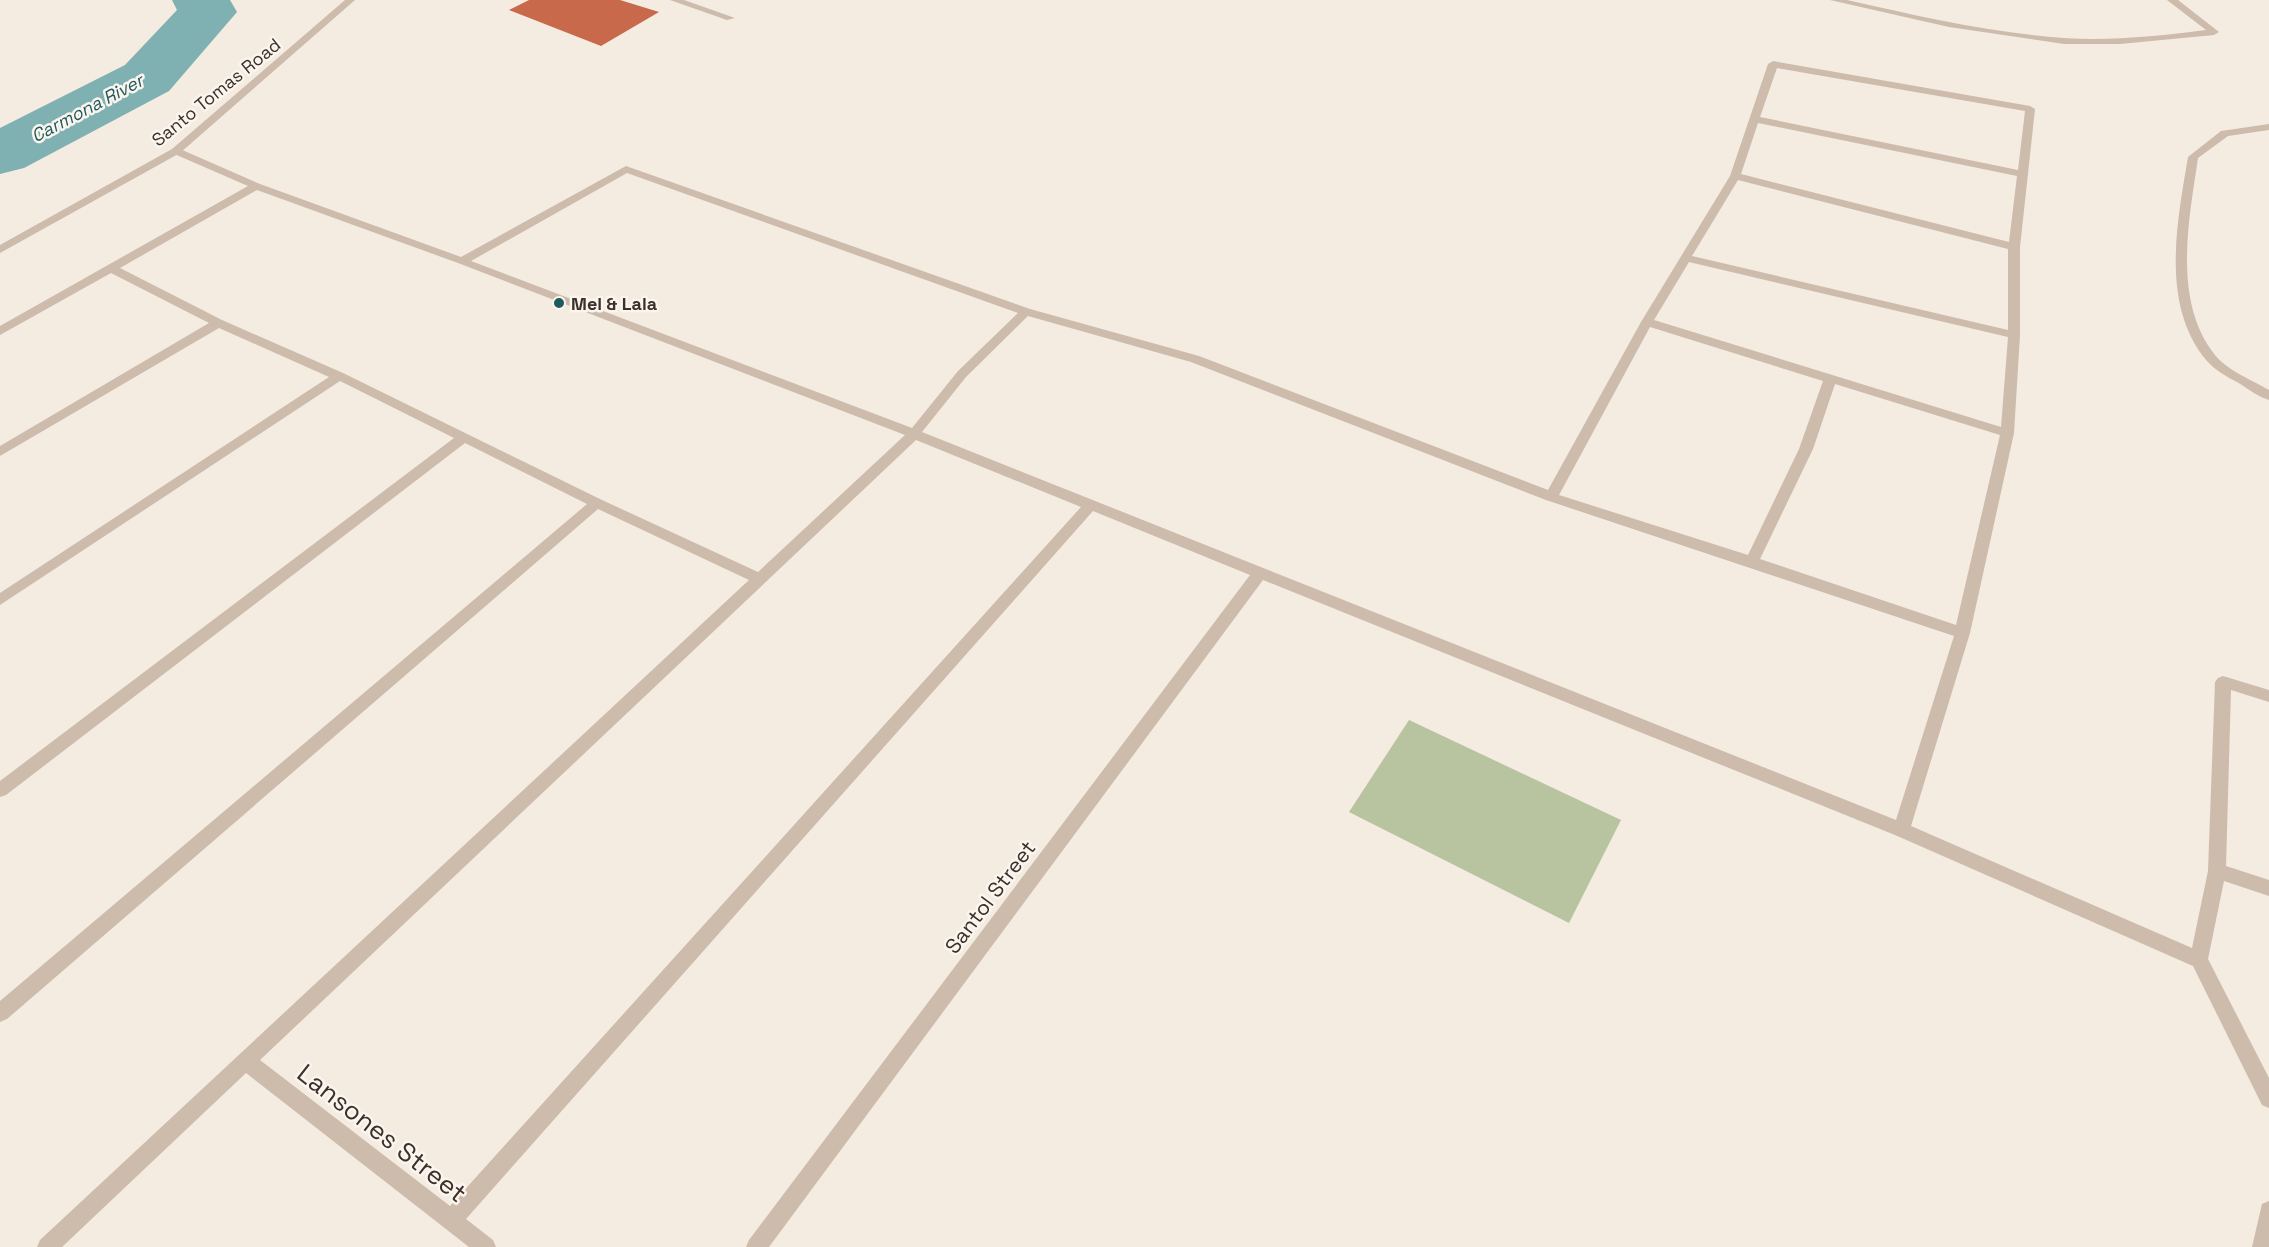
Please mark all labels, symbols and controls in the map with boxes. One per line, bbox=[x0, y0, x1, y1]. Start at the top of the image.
street label: Santo Tomas Road bbox=[147, 33, 285, 151]
water label: Carmona River bbox=[27, 68, 149, 147]
place label: Mel & Lala bbox=[571, 292, 658, 315]
marker: Mel & Lala bbox=[552, 296, 566, 310]
street label: Santol Street bbox=[939, 835, 1041, 959]
street label: Lansones Street bbox=[290, 1056, 474, 1210]

